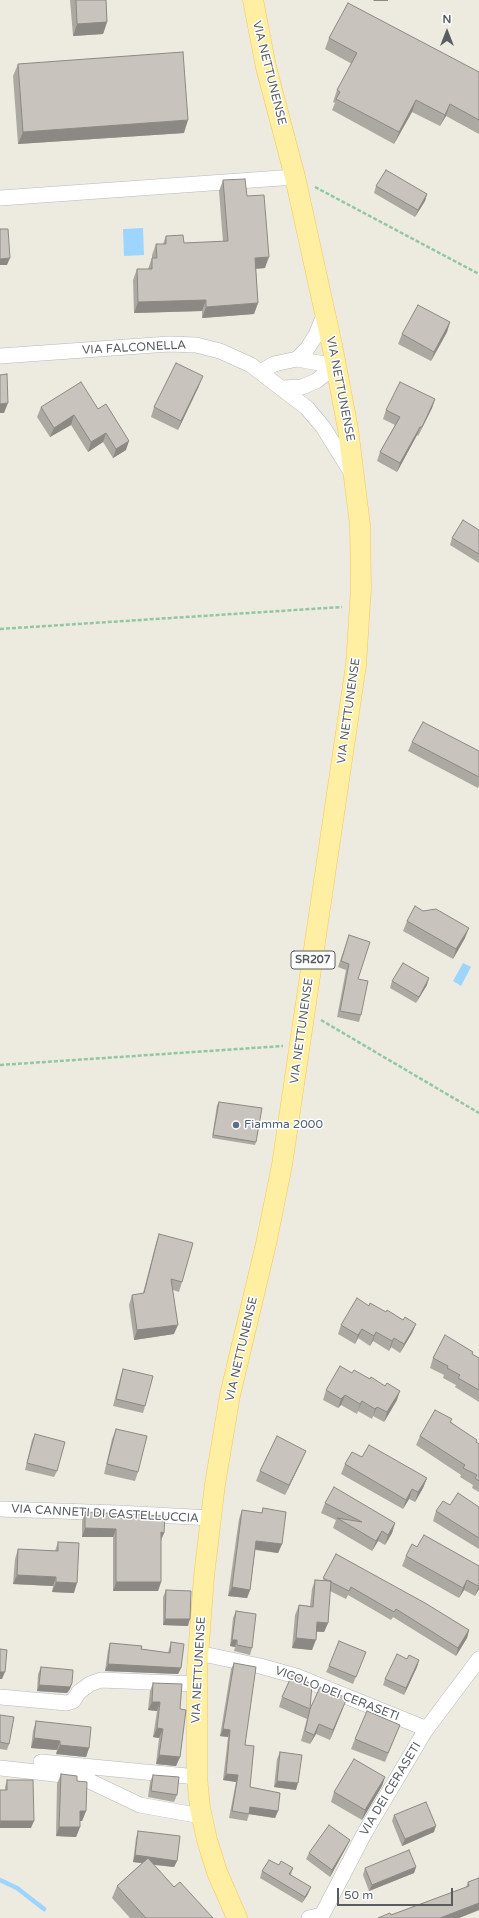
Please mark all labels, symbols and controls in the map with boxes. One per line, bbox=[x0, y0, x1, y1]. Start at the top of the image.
north arrow bbox=[427, 12, 467, 52]
text: N bbox=[443, 13, 451, 26]
street label: VIA NETTUNENSE bbox=[249, 19, 289, 127]
street label: VIA NETTUNENSE bbox=[323, 335, 357, 443]
street label: VIA FALCONELLA bbox=[82, 338, 186, 358]
street label: VIA NETTUNENSE bbox=[334, 657, 364, 765]
road number: SR207 bbox=[291, 951, 335, 969]
street label: VIA NETTUNENSE bbox=[287, 977, 317, 1085]
place label: Fiamma 2000 bbox=[244, 1118, 323, 1132]
marker: Fiamma 2000 bbox=[231, 1120, 241, 1130]
street label: VIA NETTUNENSE bbox=[223, 1295, 261, 1403]
street label: VIA CANNETI DI CASTELLUCCIA bbox=[11, 1502, 199, 1526]
street label: VIA NETTUNENSE bbox=[189, 1616, 209, 1724]
street label: VICOLO DEI CERASETI bbox=[273, 1664, 401, 1724]
street label: VIA DEI CERASETI bbox=[357, 1740, 425, 1838]
scale bar bbox=[339, 1880, 455, 1906]
text: 50 m bbox=[344, 1888, 373, 1902]

